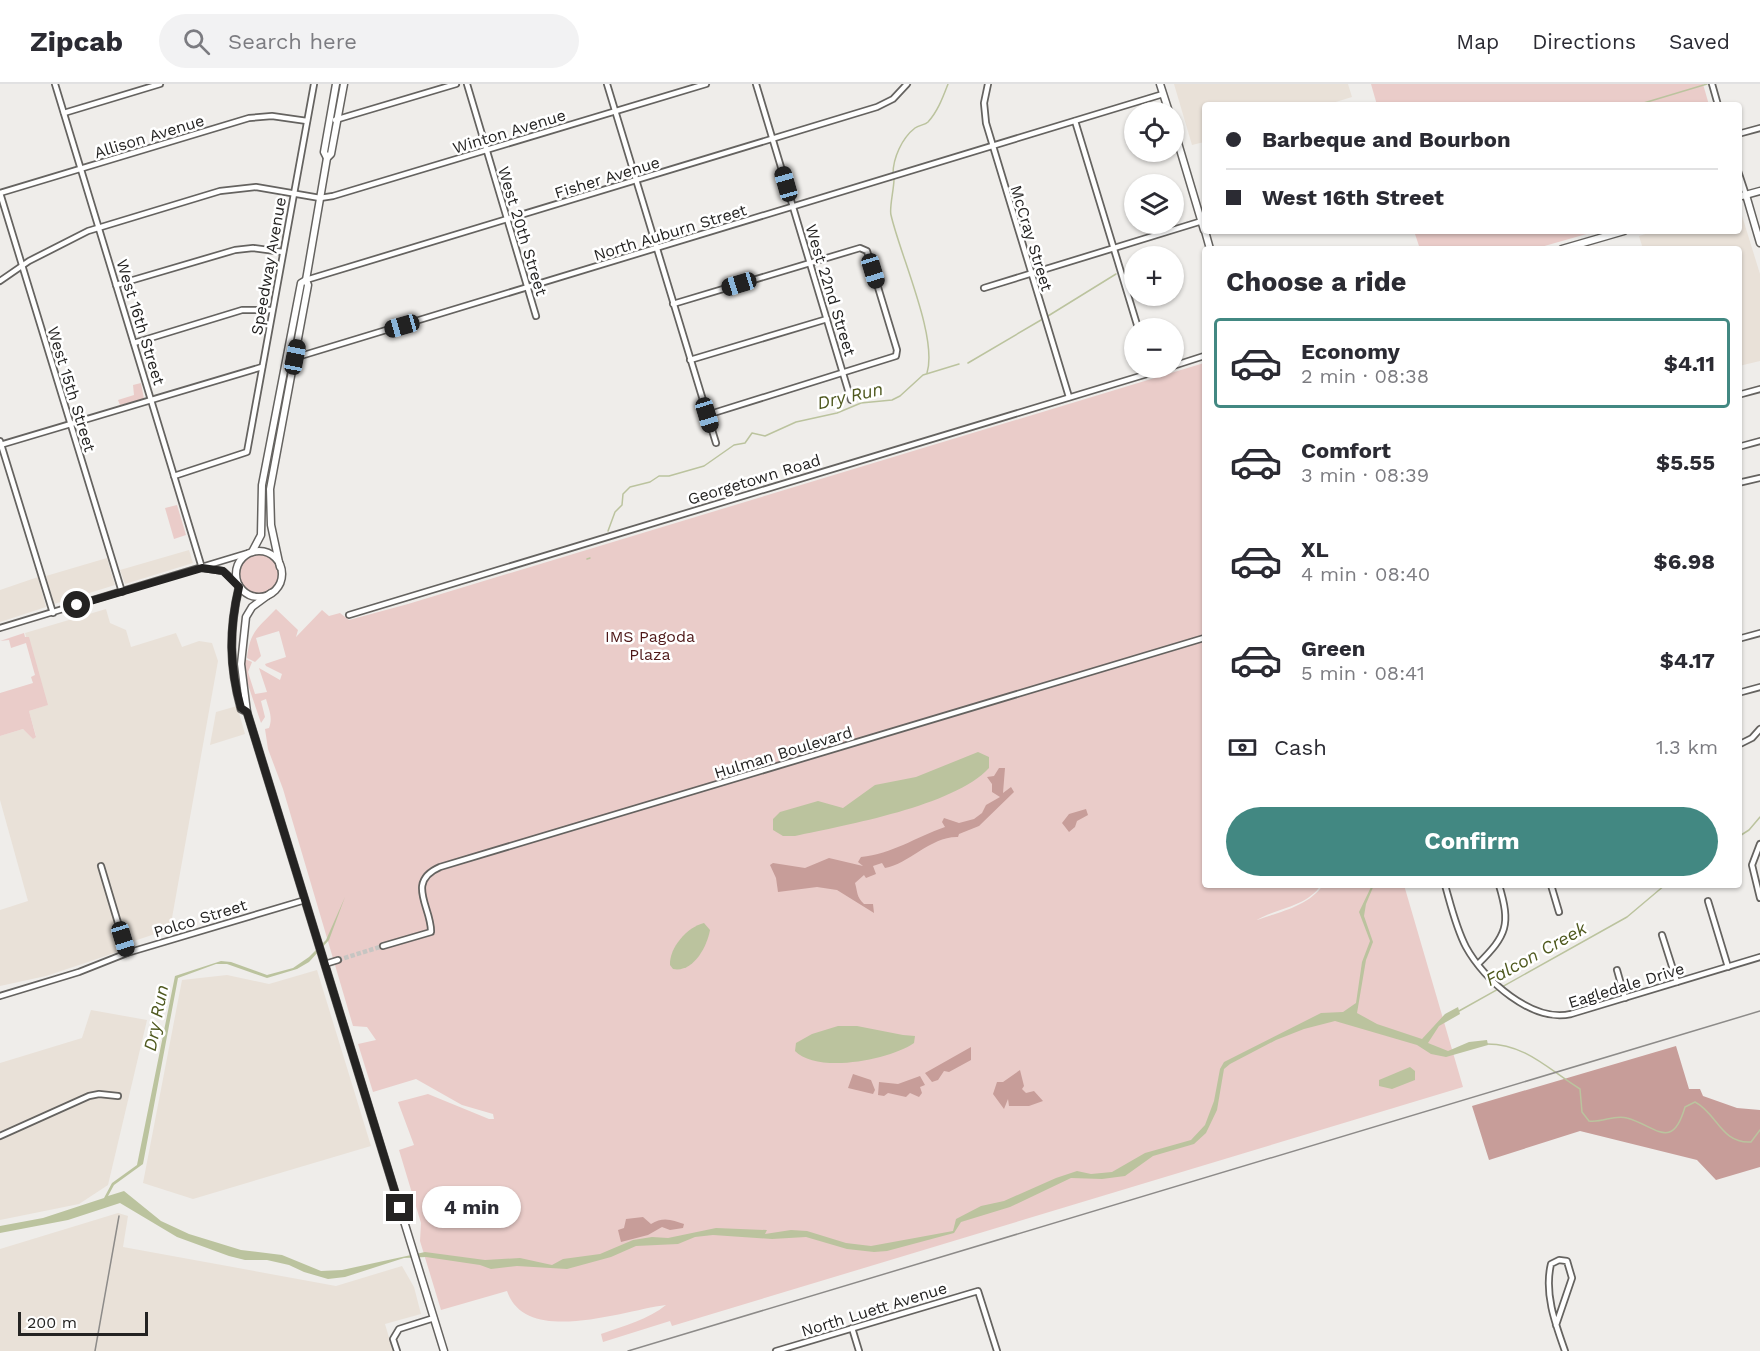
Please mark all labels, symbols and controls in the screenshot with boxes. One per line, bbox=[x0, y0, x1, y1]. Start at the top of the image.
search box bbox=[159, 14, 579, 68]
text: Zipcab bbox=[30, 25, 123, 58]
icon: search bbox=[180, 25, 213, 58]
text: Search here bbox=[228, 29, 357, 54]
text: Map bbox=[1456, 29, 1499, 54]
text: Directions bbox=[1532, 29, 1636, 54]
text: Saved bbox=[1669, 29, 1730, 54]
map controls bbox=[1124, 102, 1184, 378]
button: locate bbox=[1124, 102, 1184, 162]
street label: Winton Avenue bbox=[450, 105, 568, 158]
street label: Allison Avenue bbox=[92, 111, 206, 162]
text: Barbeque and Bourbon bbox=[1262, 127, 1511, 152]
street label: Fisher Avenue bbox=[552, 152, 662, 203]
street label: West 20th Street bbox=[494, 164, 551, 298]
car bbox=[772, 164, 800, 204]
button: layers bbox=[1124, 174, 1184, 234]
street label: McCray Street bbox=[1006, 183, 1057, 294]
text: West 16th Street bbox=[1262, 185, 1444, 210]
street label: Speedway Avenue bbox=[247, 196, 290, 337]
street label: North Auburn Street bbox=[591, 200, 749, 265]
street label: West 22nd Street bbox=[801, 222, 860, 359]
button: + bbox=[1124, 246, 1184, 306]
car bbox=[859, 251, 887, 291]
street label: West 16th Street bbox=[112, 257, 169, 388]
text: Choose a ride bbox=[1226, 266, 1406, 298]
car bbox=[719, 270, 759, 298]
car bbox=[382, 312, 422, 340]
button: − bbox=[1124, 318, 1184, 378]
street label: West 15th Street bbox=[43, 324, 100, 454]
icon: car bbox=[1229, 336, 1283, 390]
car bbox=[283, 338, 307, 376]
text: Economy bbox=[1301, 339, 1400, 364]
text: $4.11 bbox=[1664, 351, 1715, 376]
text: 2 min · 08:38 bbox=[1301, 364, 1429, 388]
water label: Dry Run bbox=[815, 378, 885, 413]
car bbox=[693, 395, 721, 435]
icon: car bbox=[1229, 435, 1283, 489]
text: Comfort bbox=[1301, 438, 1391, 463]
street label: Georgetown Road bbox=[685, 450, 823, 509]
text: $5.55 bbox=[1656, 450, 1715, 475]
text: 3 min · 08:39 bbox=[1301, 463, 1429, 487]
icon: car bbox=[1229, 534, 1283, 588]
text: XL bbox=[1301, 537, 1329, 562]
text: $6.98 bbox=[1654, 549, 1715, 574]
text: 4 min · 08:40 bbox=[1301, 562, 1430, 586]
route start bbox=[63, 591, 90, 618]
park label: IMS Pagoda Plaza bbox=[605, 627, 695, 664]
icon: car bbox=[1229, 633, 1283, 687]
text: Green bbox=[1301, 636, 1365, 661]
text: $4.17 bbox=[1660, 648, 1715, 673]
text: 5 min · 08:41 bbox=[1301, 661, 1425, 685]
street label: Hulman Boulevard bbox=[712, 722, 854, 783]
icon: cash bbox=[1226, 731, 1259, 764]
text: Cash bbox=[1274, 735, 1327, 760]
text: 1.3 km bbox=[1656, 735, 1718, 759]
button: Confirm bbox=[1226, 807, 1718, 876]
street label: Polco Street bbox=[151, 895, 249, 942]
water label: Falcon Creek bbox=[1482, 917, 1591, 990]
car bbox=[109, 919, 137, 959]
street label: Eagledale Drive bbox=[1566, 959, 1686, 1012]
water label: Dry Run bbox=[139, 983, 172, 1053]
callout: 4 min bbox=[421, 1187, 520, 1229]
route end bbox=[386, 1194, 413, 1221]
text: 4 min bbox=[444, 1195, 499, 1219]
street label: North Luett Avenue bbox=[799, 1278, 949, 1341]
scale bar bbox=[18, 1309, 148, 1336]
text: 200 m bbox=[27, 1313, 77, 1332]

